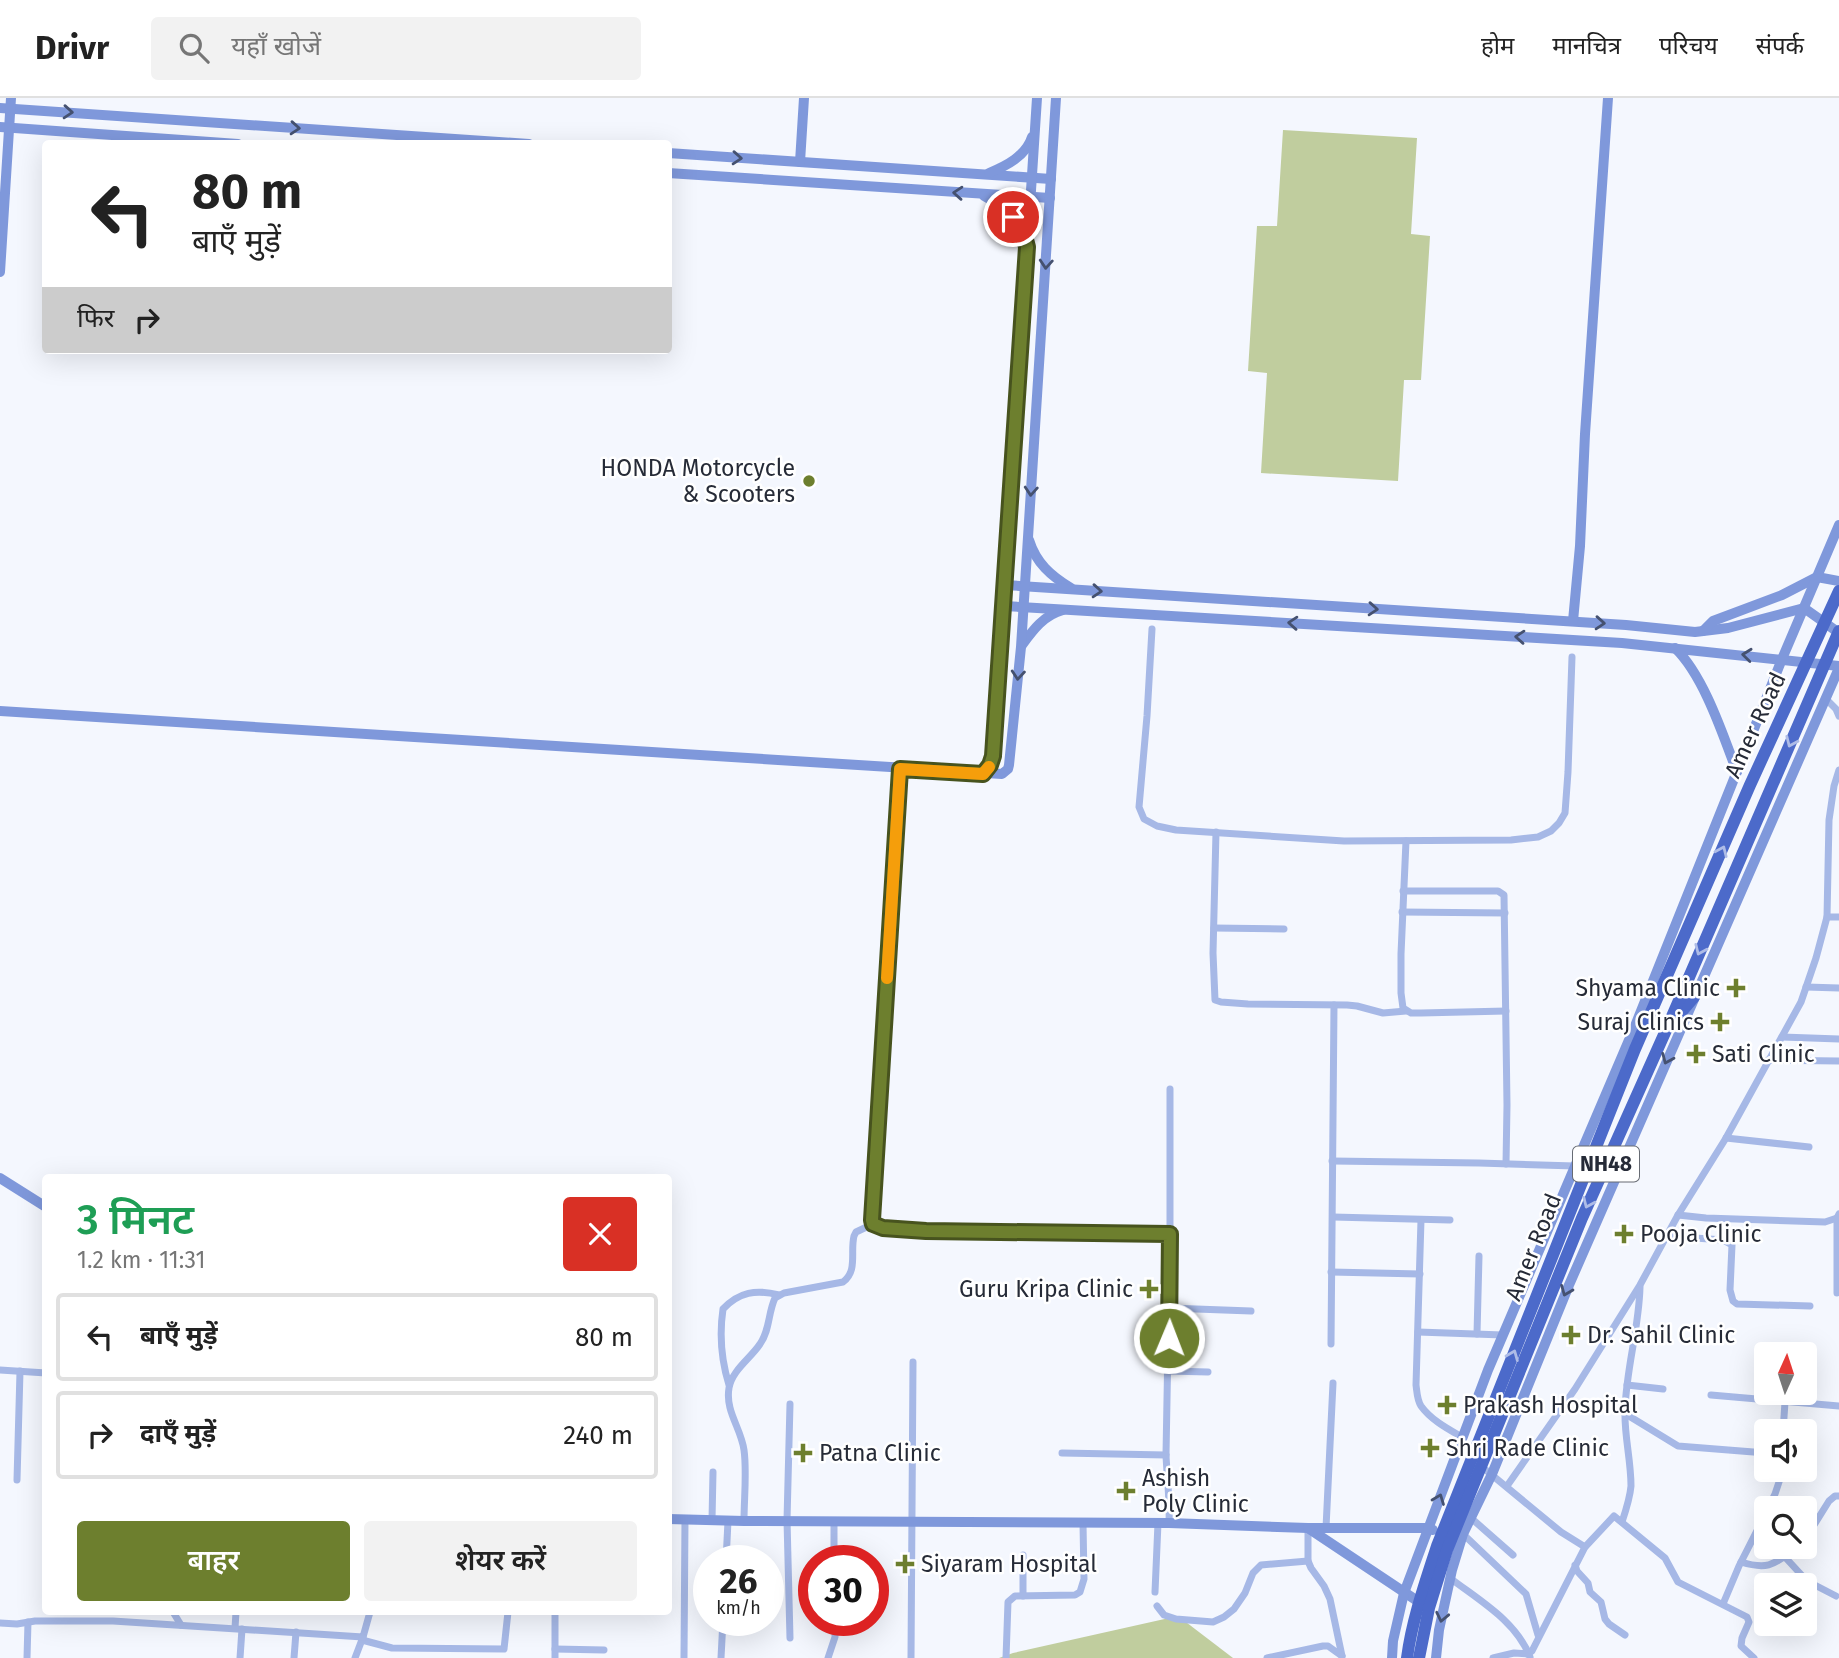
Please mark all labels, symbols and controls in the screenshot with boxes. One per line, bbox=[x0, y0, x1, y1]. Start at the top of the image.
search box bbox=[151, 17, 641, 80]
text: Drivr bbox=[35, 28, 109, 68]
icon: search bbox=[175, 29, 213, 67]
text: यहाँ खोजें bbox=[231, 31, 321, 62]
text: होम bbox=[1481, 32, 1514, 60]
text: मानचित्र bbox=[1552, 32, 1621, 60]
text: परिचय bbox=[1659, 32, 1718, 60]
text: संपर्क bbox=[1756, 32, 1804, 60]
one-way arrow bbox=[63, 104, 74, 119]
one-way arrow bbox=[290, 120, 301, 135]
one-way arrow bbox=[731, 150, 742, 165]
text: 80 m bbox=[192, 162, 302, 221]
icon: left bbox=[77, 168, 168, 259]
one-way arrow bbox=[952, 185, 963, 200]
pin bbox=[983, 187, 1043, 247]
icon: arrive bbox=[994, 198, 1032, 236]
text: बाएँ मुड़ें bbox=[192, 222, 281, 260]
one-way arrow bbox=[1039, 259, 1054, 270]
icon: right bbox=[128, 301, 166, 339]
text: फिर bbox=[77, 303, 114, 334]
place label: HONDA Motorcycle & Scooters bbox=[601, 454, 795, 508]
marker: HONDA Motorcycle & Scooters bbox=[801, 473, 817, 489]
one-way arrow bbox=[1024, 486, 1039, 497]
one-way arrow bbox=[1092, 583, 1103, 598]
one-way arrow bbox=[1368, 601, 1379, 616]
one-way arrow bbox=[1287, 615, 1298, 630]
one-way arrow bbox=[1595, 615, 1606, 630]
one-way arrow bbox=[1514, 630, 1525, 645]
one-way arrow bbox=[1741, 648, 1753, 663]
street label: Amer Road bbox=[1718, 668, 1792, 782]
one-way arrow bbox=[1011, 670, 1026, 681]
one-way arrow bbox=[1786, 735, 1800, 747]
one-way arrow bbox=[1714, 845, 1728, 858]
one-way arrow bbox=[1694, 943, 1708, 955]
place label: Shyama Clinic bbox=[1576, 974, 1720, 1002]
marker: Shyama Clinic bbox=[1726, 978, 1746, 998]
place label: Suraj Clinics bbox=[1578, 1008, 1704, 1036]
marker: Suraj Clinics bbox=[1710, 1012, 1730, 1032]
place label: Sati Clinic bbox=[1712, 1040, 1815, 1068]
marker: Sati Clinic bbox=[1686, 1044, 1706, 1064]
one-way arrow bbox=[1661, 1052, 1675, 1065]
road number: NH48 bbox=[1573, 1146, 1639, 1182]
street label: Amer Road bbox=[1499, 1189, 1567, 1305]
text: 3 मिनट bbox=[77, 1195, 194, 1245]
one-way arrow bbox=[1582, 1196, 1596, 1208]
button: close bbox=[563, 1197, 637, 1271]
place label: Pooja Clinic bbox=[1640, 1220, 1761, 1248]
marker: Pooja Clinic bbox=[1614, 1224, 1634, 1244]
text: 1.2 km · 11:31 bbox=[77, 1246, 205, 1274]
place label: Guru Kripa Clinic bbox=[959, 1275, 1133, 1303]
marker: Guru Kripa Clinic bbox=[1139, 1279, 1159, 1299]
one-way arrow bbox=[1561, 1284, 1575, 1296]
position arrow bbox=[1132, 1301, 1206, 1375]
icon: left bbox=[81, 1318, 119, 1356]
text: बाएँ मुड़ें bbox=[140, 1320, 217, 1351]
place label: Dr. Sahil Clinic bbox=[1587, 1321, 1735, 1349]
text: 80 m bbox=[575, 1322, 633, 1353]
marker: Dr. Sahil Clinic bbox=[1561, 1325, 1581, 1345]
north arrow bbox=[1754, 1342, 1816, 1405]
map controls bbox=[1754, 1342, 1817, 1636]
one-way arrow bbox=[1505, 1350, 1519, 1362]
place label: Prakash Hospital bbox=[1463, 1391, 1638, 1419]
marker: Prakash Hospital bbox=[1437, 1395, 1457, 1415]
icon: right bbox=[81, 1416, 119, 1454]
text: दाएँ मुड़ें bbox=[140, 1418, 216, 1449]
button: sound bbox=[1754, 1419, 1817, 1482]
text: 240 m bbox=[563, 1420, 633, 1451]
place label: Shri Rade Clinic bbox=[1446, 1434, 1609, 1462]
marker: Shri Rade Clinic bbox=[1420, 1438, 1440, 1458]
place label: Patna Clinic bbox=[819, 1439, 941, 1467]
marker: Patna Clinic bbox=[793, 1443, 813, 1463]
place label: Ashish Poly Clinic bbox=[1142, 1464, 1249, 1518]
marker: Ashish Poly Clinic bbox=[1116, 1481, 1136, 1501]
one-way arrow bbox=[1430, 1494, 1444, 1506]
button: search bbox=[1754, 1496, 1817, 1559]
button: बाहर bbox=[77, 1521, 350, 1601]
button: शेयर करें bbox=[364, 1521, 637, 1601]
speed limit sign: 30 bbox=[798, 1545, 889, 1636]
place label: Siyaram Hospital bbox=[921, 1550, 1097, 1578]
marker: Siyaram Hospital bbox=[895, 1554, 915, 1574]
text: 26 bbox=[720, 1560, 757, 1602]
button: layers bbox=[1754, 1573, 1817, 1636]
text: km/h bbox=[716, 1597, 761, 1619]
one-way arrow bbox=[1435, 1611, 1450, 1623]

